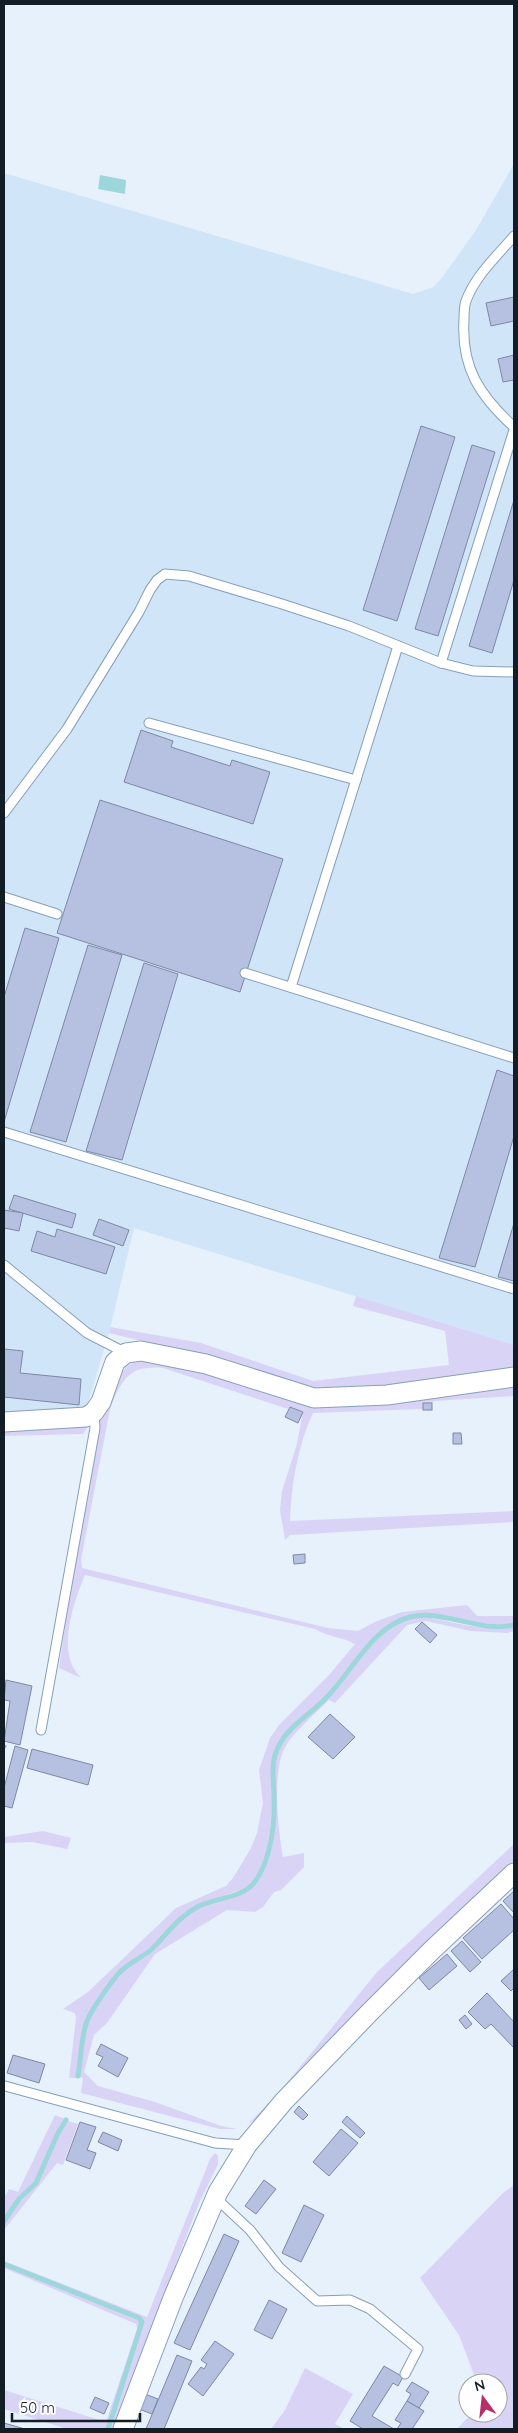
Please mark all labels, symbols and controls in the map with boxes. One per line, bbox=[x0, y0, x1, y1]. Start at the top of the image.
north arrow bbox=[458, 2373, 508, 2423]
text: N bbox=[472, 2375, 487, 2395]
scale bar bbox=[12, 2390, 140, 2422]
text: 50 m bbox=[20, 2398, 55, 2417]

